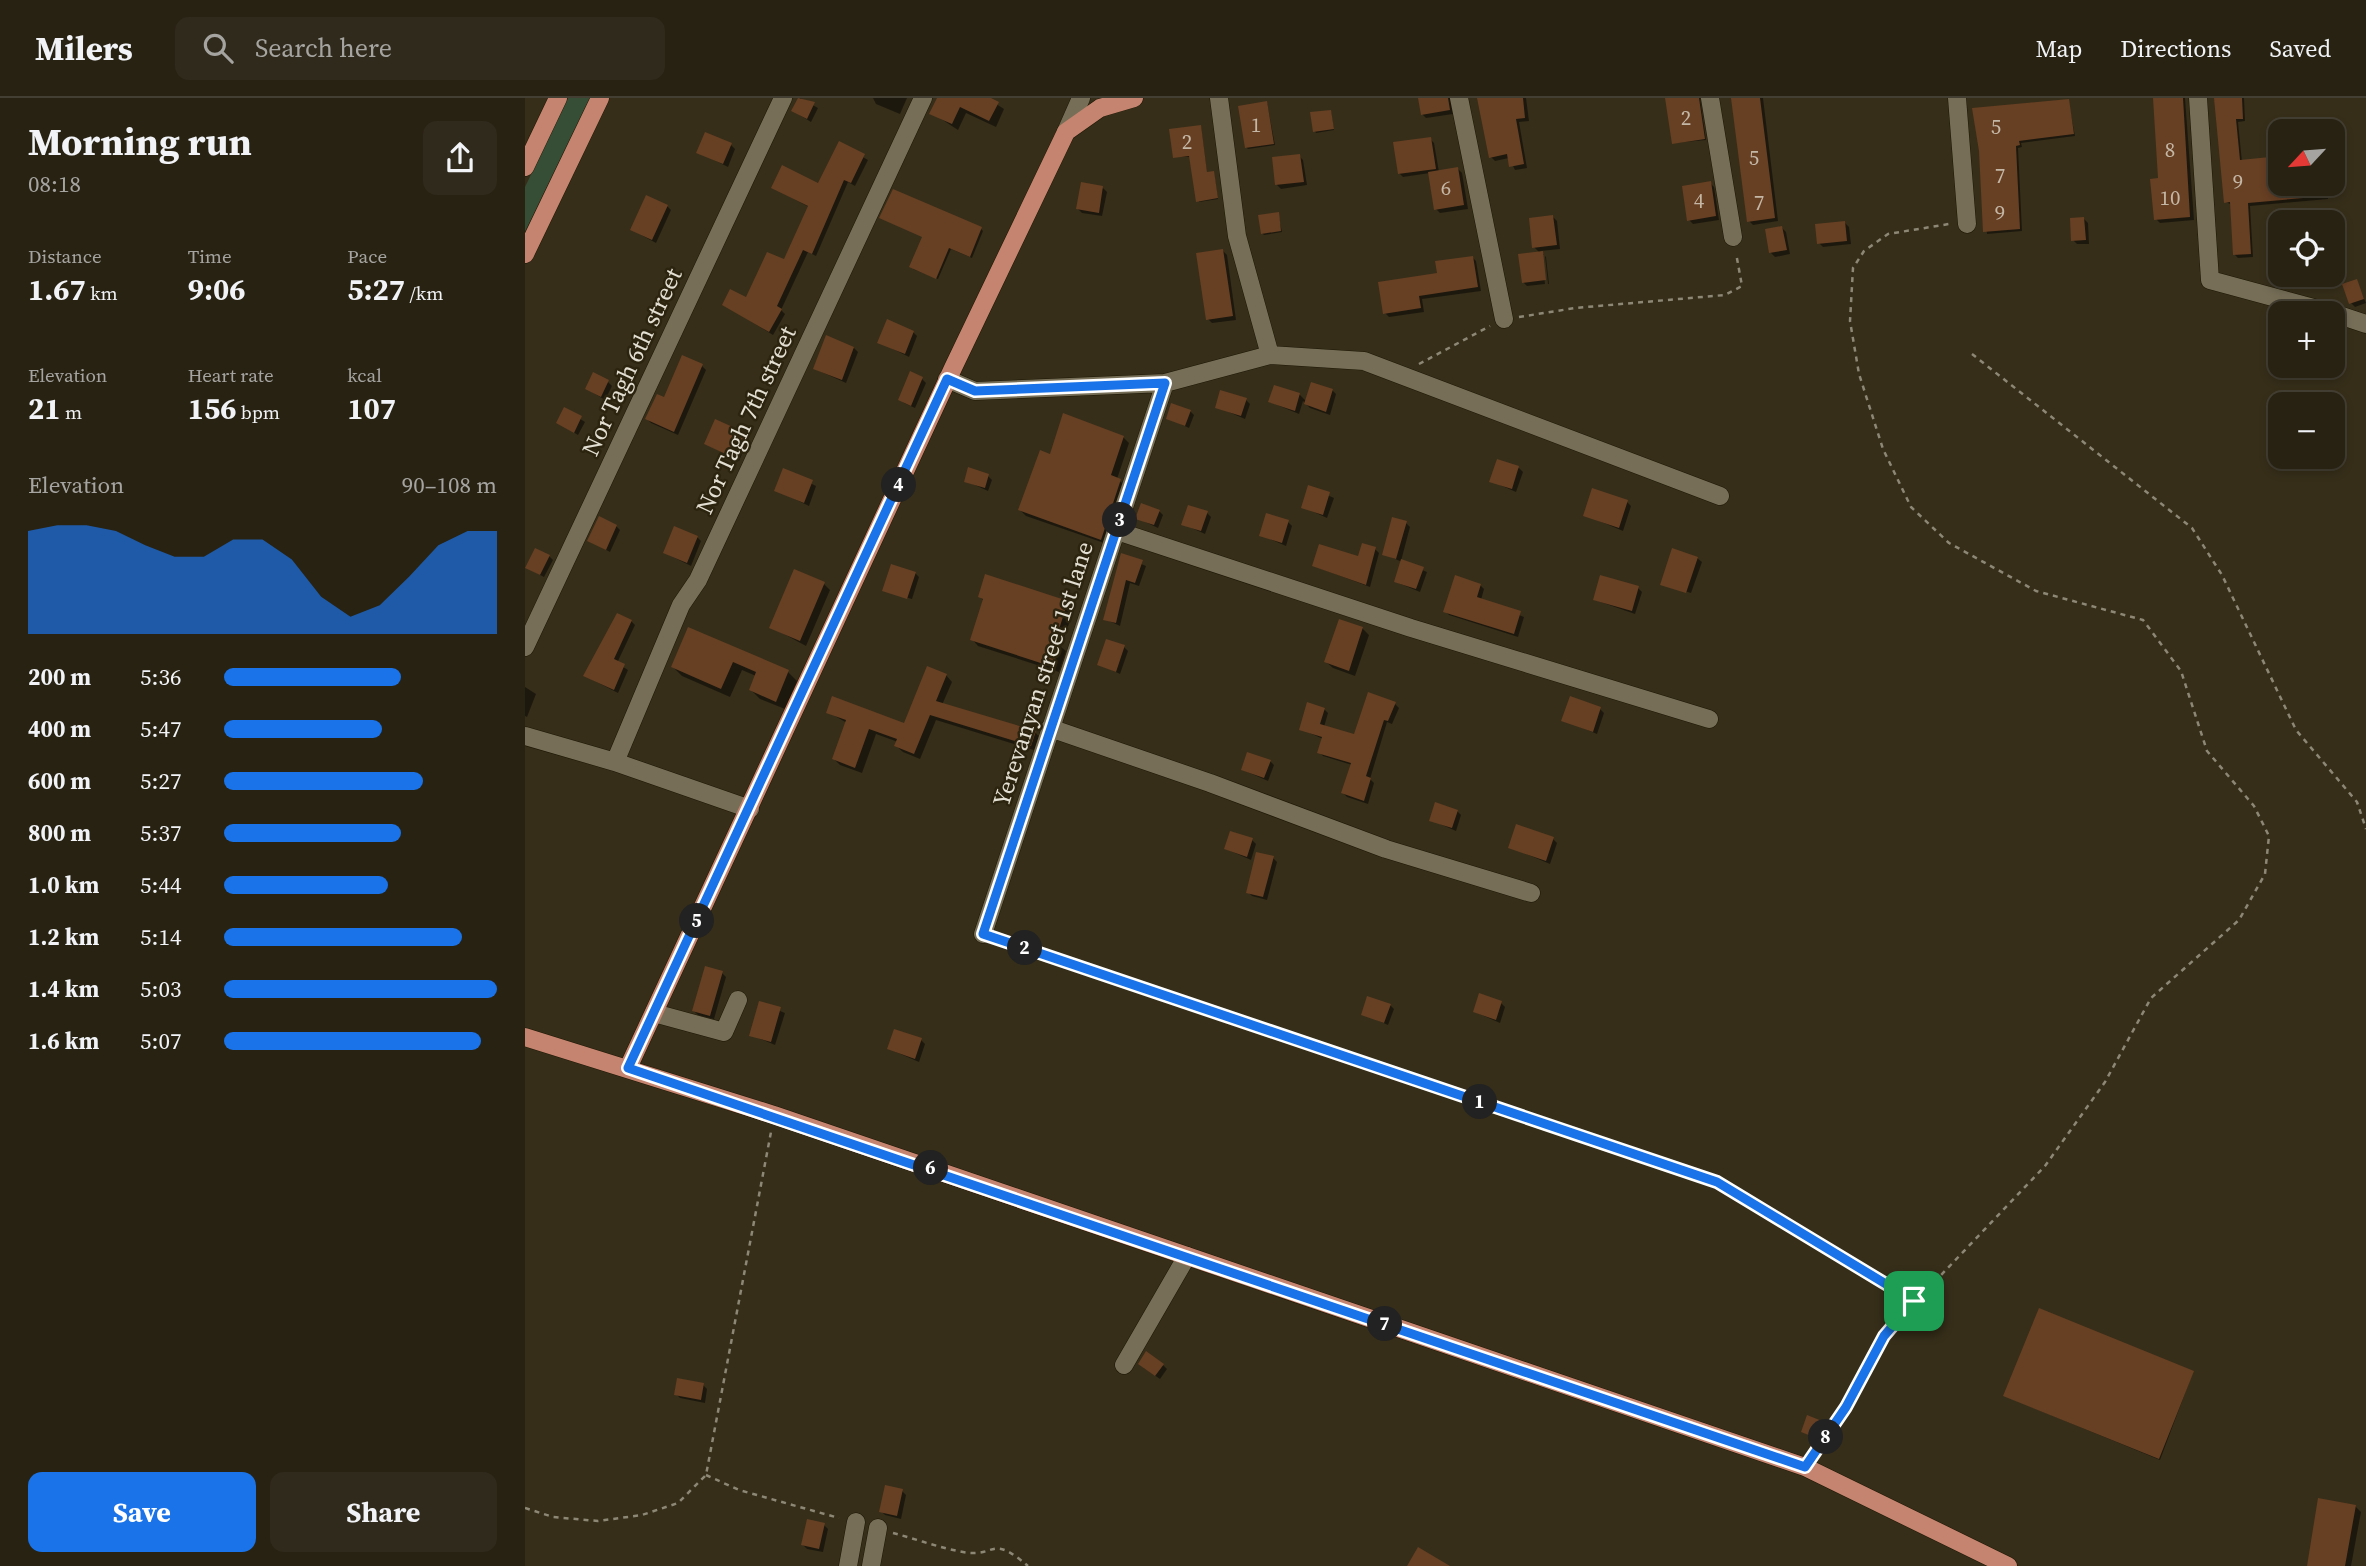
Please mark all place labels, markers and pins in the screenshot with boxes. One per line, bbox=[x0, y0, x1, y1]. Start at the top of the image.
pin: 4 bbox=[881, 468, 917, 502]
pin: 3 bbox=[1103, 502, 1137, 538]
pin: 5 bbox=[679, 904, 715, 938]
pin: 2 bbox=[1007, 930, 1043, 966]
pin: 1 bbox=[1462, 1084, 1497, 1119]
pin: 6 bbox=[913, 1150, 949, 1186]
pin bbox=[1884, 1271, 1944, 1331]
pin: 7 bbox=[1367, 1306, 1403, 1342]
pin: 8 bbox=[1809, 1420, 1843, 1454]

